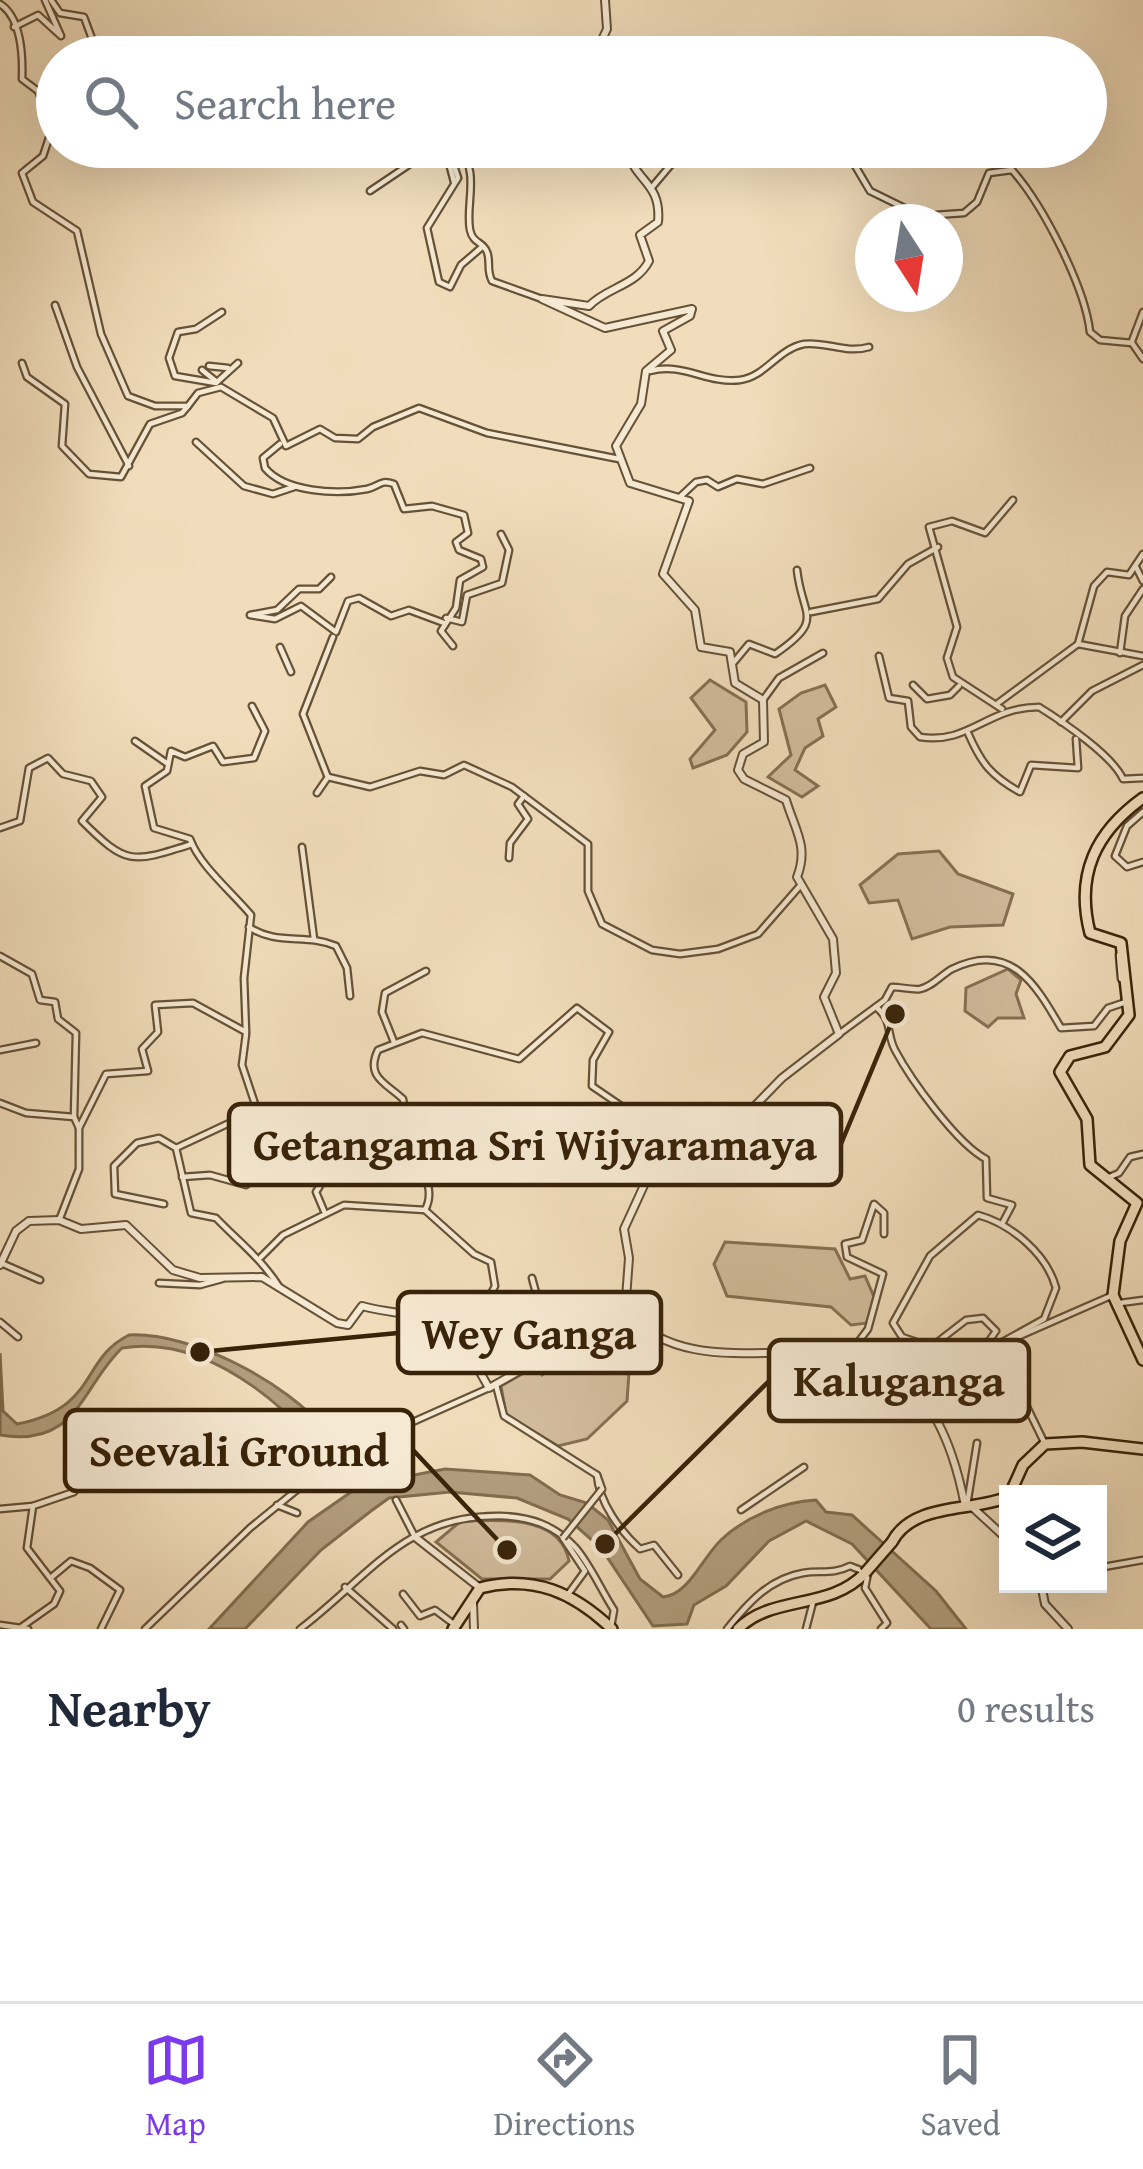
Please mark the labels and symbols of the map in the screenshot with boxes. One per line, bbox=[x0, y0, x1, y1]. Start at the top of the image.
north arrow bbox=[855, 204, 963, 312]
callout: Getangama Sri Wijyaramaya bbox=[229, 1104, 841, 1185]
text: Getangama Sri Wijyaramaya bbox=[253, 1111, 817, 1176]
callout: Wey Ganga bbox=[398, 1292, 661, 1373]
text: Wey Ganga bbox=[421, 1300, 637, 1365]
callout: Kaluganga bbox=[769, 1340, 1029, 1421]
text: Kaluganga bbox=[793, 1347, 1005, 1412]
callout: Seevali Ground bbox=[65, 1410, 413, 1491]
text: Seevali Ground bbox=[89, 1417, 389, 1482]

